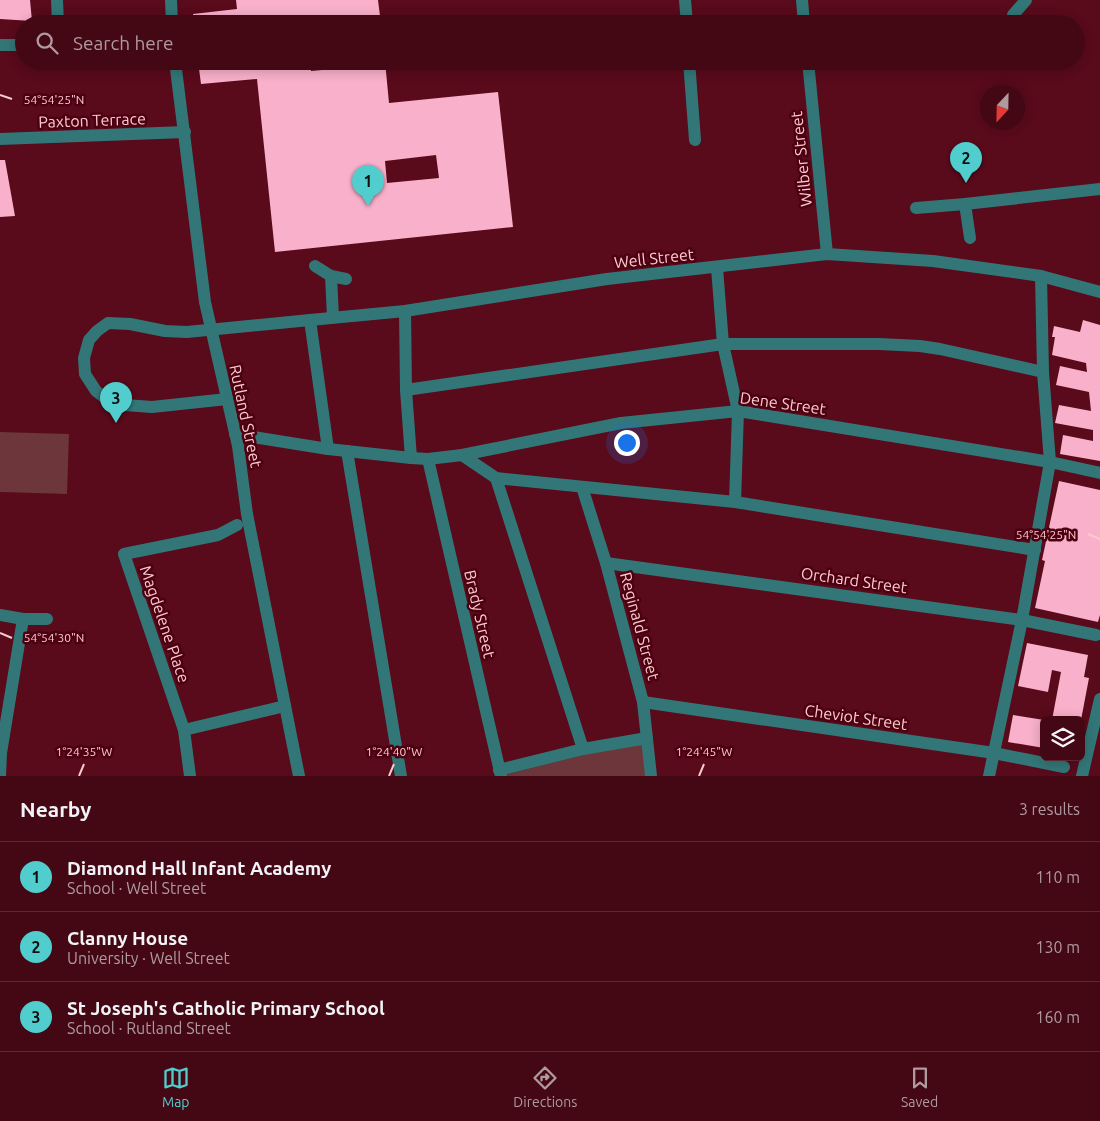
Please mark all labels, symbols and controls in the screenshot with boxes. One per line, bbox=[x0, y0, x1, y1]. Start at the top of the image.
search box bbox=[15, 15, 1085, 70]
icon: search bbox=[33, 29, 61, 57]
text: Search here bbox=[73, 32, 173, 54]
north arrow bbox=[980, 85, 1025, 130]
text: 54°54'25"N bbox=[24, 93, 84, 106]
street label: Paxton Terrace bbox=[38, 109, 146, 131]
street label: Wilber Street bbox=[787, 110, 815, 208]
pin: 2 bbox=[950, 142, 982, 183]
pin: 1 bbox=[352, 165, 384, 206]
street label: Well Street bbox=[613, 245, 695, 271]
street label: Rutland Street bbox=[226, 363, 266, 470]
pin: 3 bbox=[100, 382, 132, 423]
street label: Dene Street bbox=[739, 388, 828, 418]
your location bbox=[614, 430, 640, 456]
text: 54°54'25"N bbox=[1016, 528, 1076, 541]
street label: Magdelene Place bbox=[137, 563, 193, 685]
street label: Orchard Street bbox=[800, 564, 909, 596]
street label: Brady Street bbox=[461, 568, 499, 660]
street label: Reginald Street bbox=[617, 570, 663, 683]
text: 54°54'30"N bbox=[24, 631, 84, 644]
street label: Cheviot Street bbox=[804, 701, 909, 733]
map controls bbox=[1040, 716, 1085, 761]
button: layers bbox=[1040, 716, 1085, 761]
text: 1°24'35"W bbox=[56, 745, 112, 758]
text: 1°24'40"W bbox=[366, 745, 422, 758]
text: 1°24'45"W bbox=[676, 745, 732, 758]
text: Nearby bbox=[20, 797, 91, 821]
text: 3 results bbox=[1019, 800, 1080, 818]
text: Diamond Hall Infant Academy bbox=[67, 857, 331, 879]
text: 1 bbox=[31, 868, 41, 886]
text: 110 m bbox=[1035, 868, 1080, 886]
text: School · Well Street bbox=[67, 879, 206, 897]
text: Clanny House bbox=[67, 927, 188, 949]
text: 2 bbox=[31, 938, 41, 956]
text: 130 m bbox=[1035, 938, 1080, 956]
text: University · Well Street bbox=[67, 949, 230, 967]
text: St Joseph's Catholic Primary School bbox=[67, 997, 385, 1019]
text: 3 bbox=[31, 1008, 41, 1026]
text: 160 m bbox=[1035, 1008, 1080, 1026]
text: School · Rutland Street bbox=[67, 1019, 231, 1037]
tab: Map bbox=[162, 1064, 190, 1110]
tab: Directions bbox=[513, 1064, 577, 1110]
tab: Saved bbox=[901, 1064, 938, 1110]

